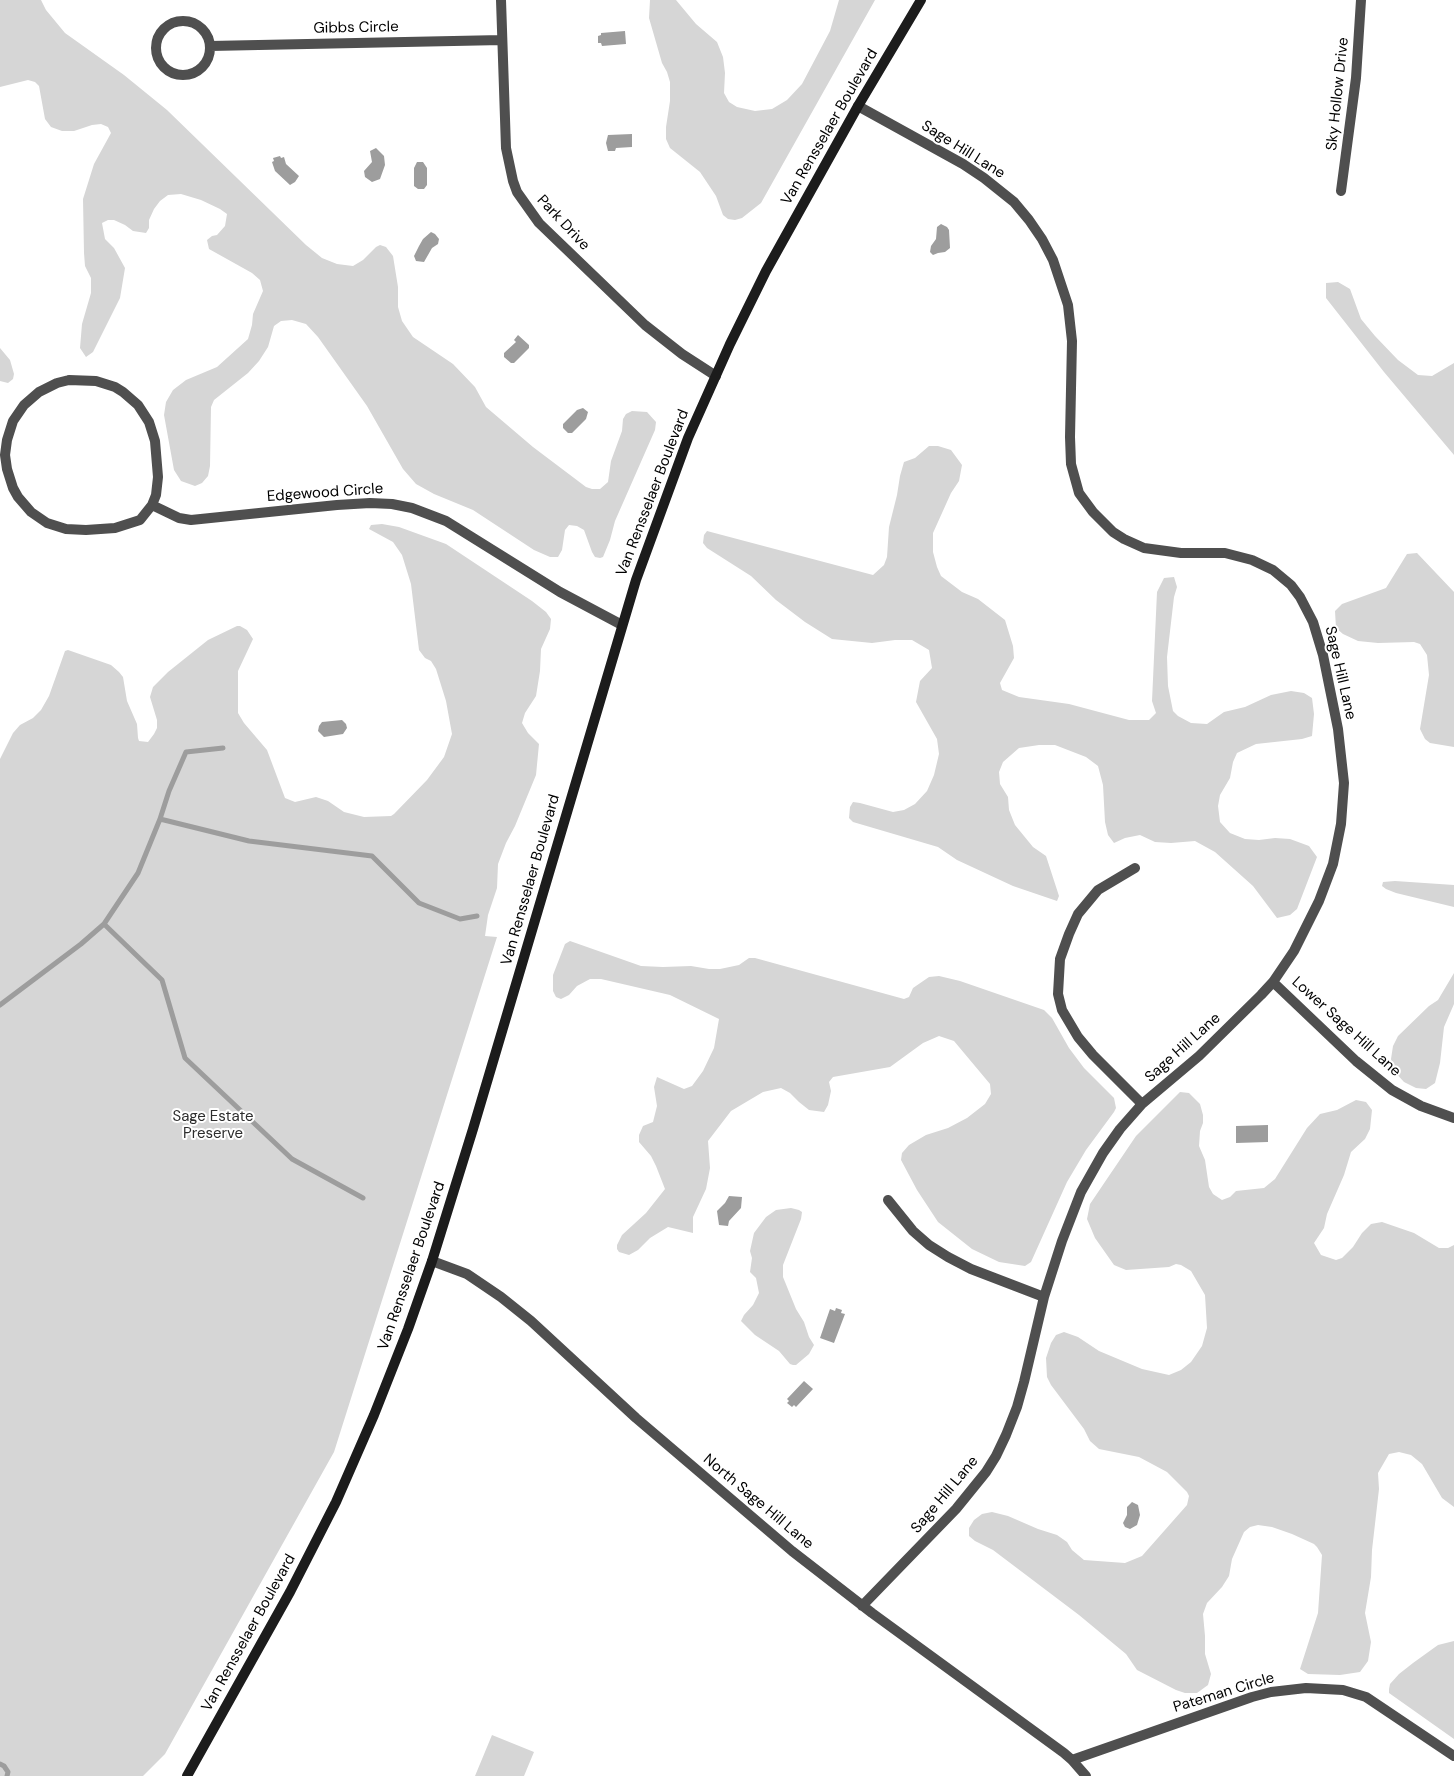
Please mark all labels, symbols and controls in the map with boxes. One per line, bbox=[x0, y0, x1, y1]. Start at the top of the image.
street label: Gibbs Circle bbox=[313, 18, 399, 38]
street label: Sky Hollow Drive bbox=[1323, 36, 1353, 152]
street label: Van Rensselaer Boulevard bbox=[778, 46, 882, 208]
street label: Sage Hill Lane bbox=[918, 117, 1008, 183]
street label: Park Drive bbox=[533, 192, 593, 254]
street label: Van Rensselaer Boulevard bbox=[613, 407, 693, 579]
street label: Edgewood Circle bbox=[266, 480, 384, 506]
street label: Sage Hill Lane bbox=[1321, 625, 1359, 721]
street label: Van Rensselaer Boulevard bbox=[498, 792, 564, 968]
street label: Lower Sage Hill Lane bbox=[1288, 973, 1404, 1081]
street label: Sage Hill Lane bbox=[1142, 1009, 1224, 1087]
park label: Sage Estate Preserve bbox=[172, 1108, 254, 1143]
street label: Van Rensselaer Boulevard bbox=[375, 1179, 449, 1353]
street label: North Sage Hill Lane bbox=[699, 1451, 817, 1553]
street label: Sage Hill Lane bbox=[908, 1453, 982, 1537]
street label: Van Rensselaer Boulevard bbox=[198, 1551, 300, 1715]
street label: Pateman Circle bbox=[1171, 1669, 1277, 1717]

